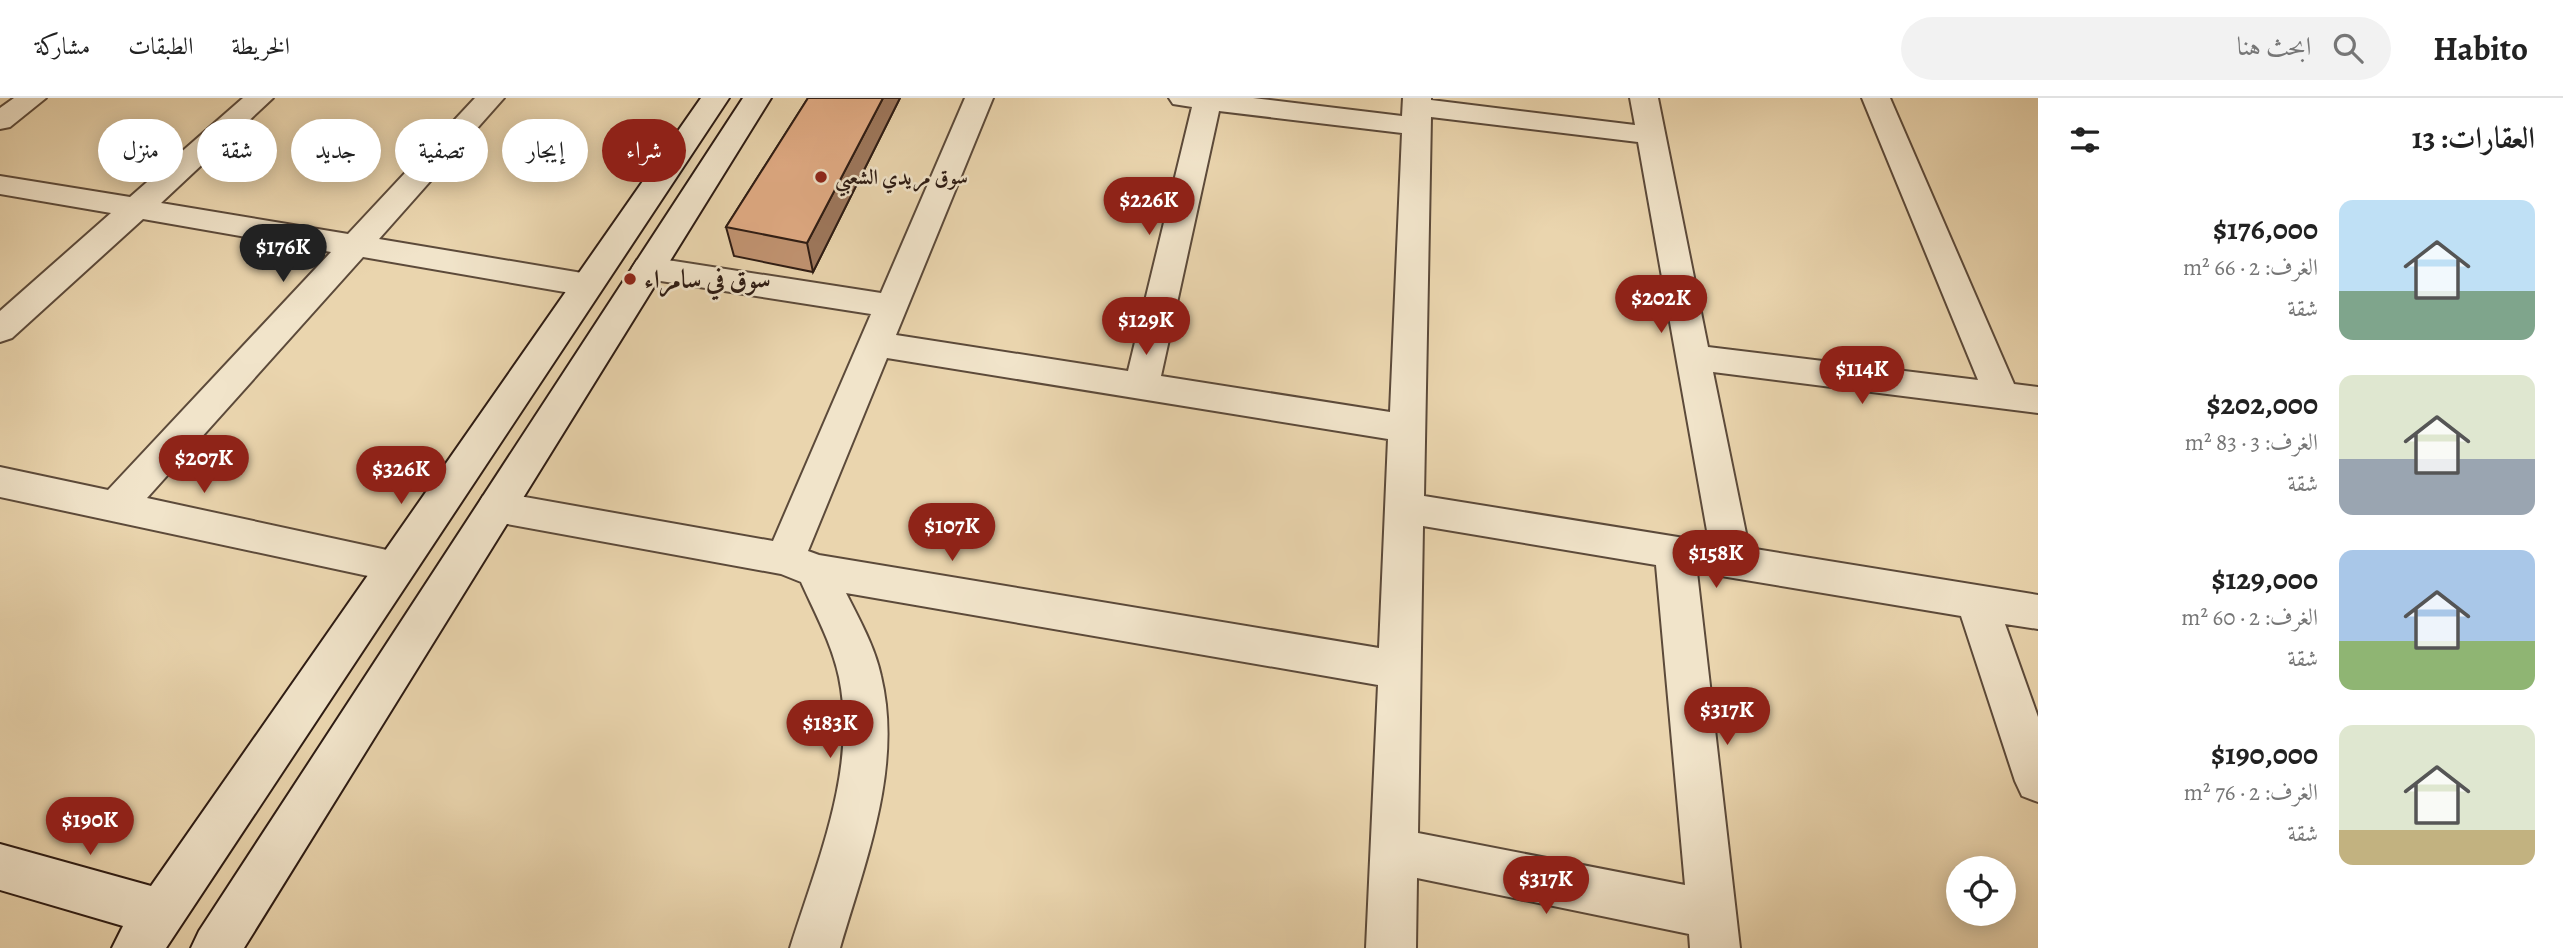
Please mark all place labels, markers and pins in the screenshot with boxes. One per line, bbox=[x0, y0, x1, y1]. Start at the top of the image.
place label: سوق مريدي الشعبي bbox=[835, 163, 968, 197]
marker: سوق مريدي الشعبي bbox=[813, 169, 829, 185]
pin: $226K bbox=[1100, 178, 1198, 237]
pin: $176K bbox=[234, 225, 332, 284]
place label: سوق في سامراء bbox=[644, 262, 771, 301]
marker: سوق في سامراء bbox=[622, 271, 638, 287]
pin: $202K bbox=[1612, 275, 1710, 335]
pin: $129K bbox=[1097, 298, 1195, 357]
pin: $114K bbox=[1813, 346, 1911, 406]
pin: $207K bbox=[155, 436, 253, 495]
pin: $326K bbox=[352, 446, 450, 506]
pin: $107K bbox=[903, 504, 1001, 563]
pin: $158K bbox=[1667, 531, 1765, 590]
pin: $317K bbox=[1678, 688, 1776, 747]
pin: $183K bbox=[781, 700, 879, 760]
pin: $190K bbox=[41, 798, 139, 857]
pin: $317K bbox=[1497, 856, 1595, 916]

